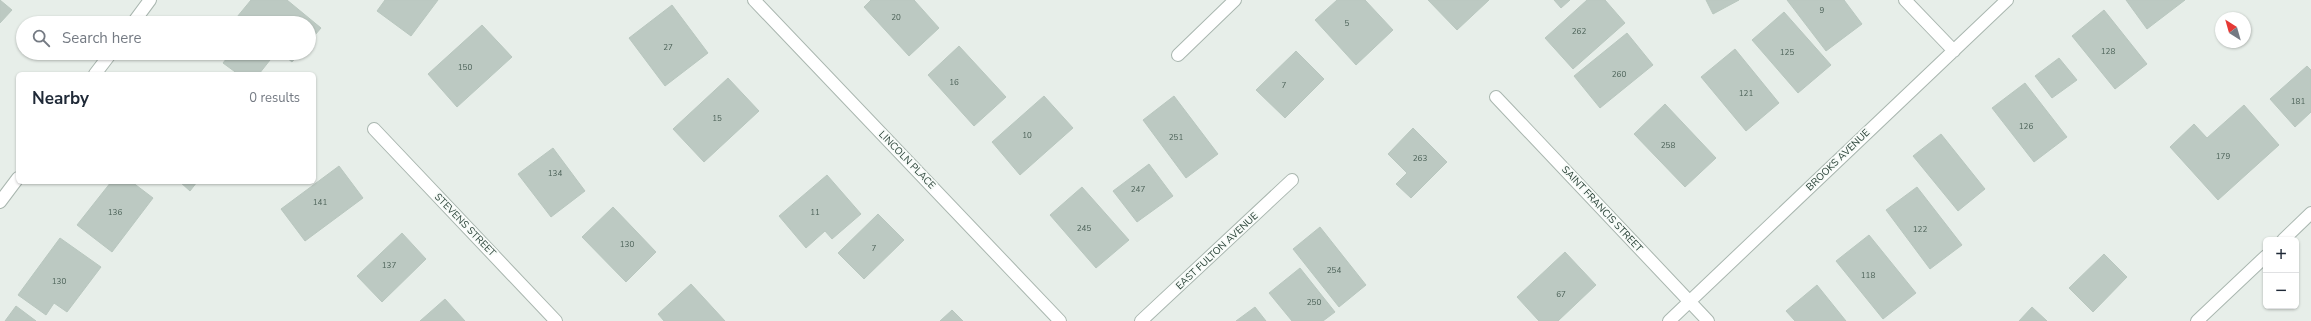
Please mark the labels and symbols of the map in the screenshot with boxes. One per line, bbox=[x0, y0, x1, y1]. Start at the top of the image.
house number: 9 bbox=[1820, 5, 1825, 16]
house number: 20 bbox=[891, 12, 901, 23]
north arrow bbox=[2215, 12, 2251, 48]
house number: 5 bbox=[1345, 18, 1350, 29]
house number: 262 bbox=[1572, 26, 1586, 37]
house number: 27 bbox=[663, 42, 673, 53]
house number: 128 bbox=[2101, 46, 2115, 57]
house number: 125 bbox=[1780, 47, 1794, 58]
house number: 150 bbox=[458, 62, 472, 73]
house number: 260 bbox=[1612, 69, 1626, 80]
house number: 16 bbox=[949, 77, 959, 88]
house number: 7 bbox=[1282, 80, 1287, 91]
house number: 121 bbox=[1739, 88, 1753, 99]
house number: 181 bbox=[2291, 96, 2305, 107]
house number: 15 bbox=[712, 113, 722, 124]
house number: 126 bbox=[2019, 121, 2033, 132]
street label: BROOKS AVENUE bbox=[1803, 126, 1873, 194]
street label: LINCOLN PLACE bbox=[875, 128, 939, 192]
house number: 10 bbox=[1022, 130, 1032, 141]
house number: 251 bbox=[1169, 132, 1183, 143]
house number: 258 bbox=[1661, 140, 1675, 151]
house number: 179 bbox=[2216, 151, 2230, 162]
house number: 263 bbox=[1413, 153, 1427, 164]
street label: SAINT FRANCIS STREET bbox=[1558, 163, 1646, 255]
house number: 134 bbox=[548, 168, 562, 179]
house number: 247 bbox=[1131, 184, 1145, 195]
street label: STEVENS STREET bbox=[431, 190, 499, 260]
house number: 141 bbox=[313, 197, 327, 208]
house number: 136 bbox=[108, 207, 122, 218]
house number: 11 bbox=[810, 207, 820, 218]
street label: EAST FULTON AVENUE bbox=[1173, 209, 1261, 293]
house number: 245 bbox=[1077, 223, 1091, 234]
house number: 122 bbox=[1913, 224, 1927, 235]
house number: 130 bbox=[620, 239, 634, 250]
house number: 7 bbox=[872, 243, 877, 254]
house number: 137 bbox=[382, 260, 396, 271]
house number: 254 bbox=[1327, 265, 1341, 276]
house number: 118 bbox=[1861, 270, 1875, 281]
house number: 130 bbox=[52, 276, 66, 287]
house number: 67 bbox=[1556, 289, 1566, 300]
house number: 250 bbox=[1307, 297, 1321, 308]

